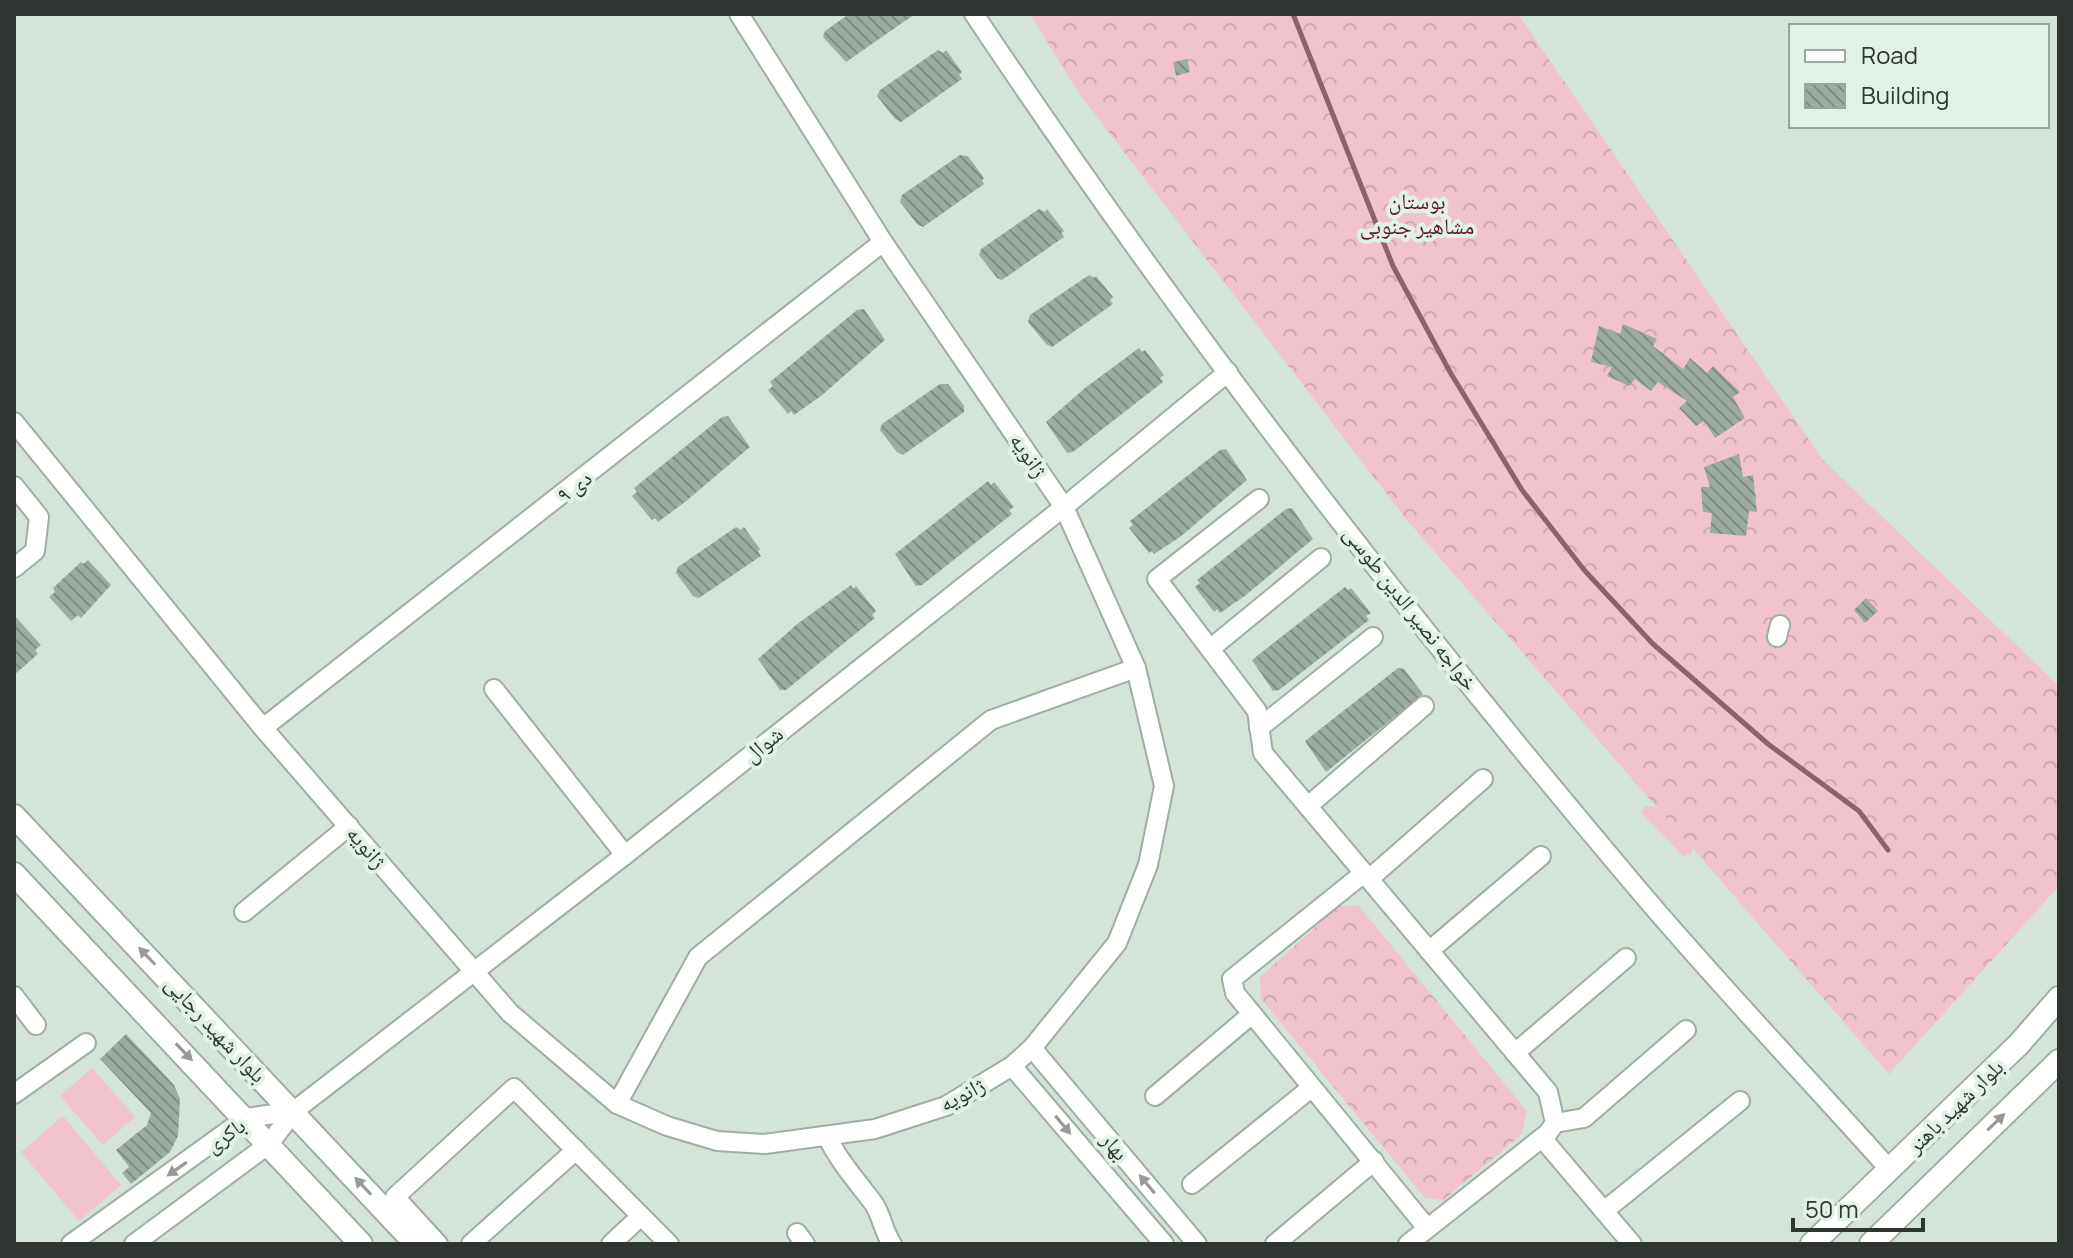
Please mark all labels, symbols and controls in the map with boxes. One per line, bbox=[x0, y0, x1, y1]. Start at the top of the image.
legend bbox=[1789, 24, 2049, 128]
text: Road bbox=[1861, 38, 1918, 71]
text: Building bbox=[1861, 78, 1949, 111]
park label: بوستان مشاهیر جنوبی bbox=[1360, 186, 1474, 241]
street label: ژانویه bbox=[1003, 427, 1055, 483]
street label: ۹ دی bbox=[550, 463, 598, 509]
street label: خواجه نصیر الدین طوسی bbox=[1337, 519, 1485, 697]
street label: شوال bbox=[737, 719, 789, 769]
street label: ژانویه bbox=[340, 819, 394, 875]
one-way arrow bbox=[139, 946, 157, 965]
street label: بلوار شهید رجایی bbox=[159, 969, 273, 1089]
one-way arrow bbox=[174, 1042, 192, 1061]
street label: بلوار شهید باهنر bbox=[1899, 1052, 2010, 1160]
street label: ژانویه bbox=[934, 1070, 990, 1118]
street label: باکری bbox=[199, 1110, 251, 1160]
one-way arrow bbox=[1986, 1113, 2005, 1132]
one-way arrow bbox=[1054, 1114, 1071, 1134]
street label: بهار bbox=[1094, 1125, 1136, 1167]
one-way arrow bbox=[167, 1161, 188, 1176]
one-way arrow bbox=[1139, 1175, 1156, 1195]
one-way arrow bbox=[355, 1177, 373, 1196]
scale bar bbox=[1793, 1182, 1923, 1232]
text: 50 m bbox=[1805, 1192, 1859, 1225]

